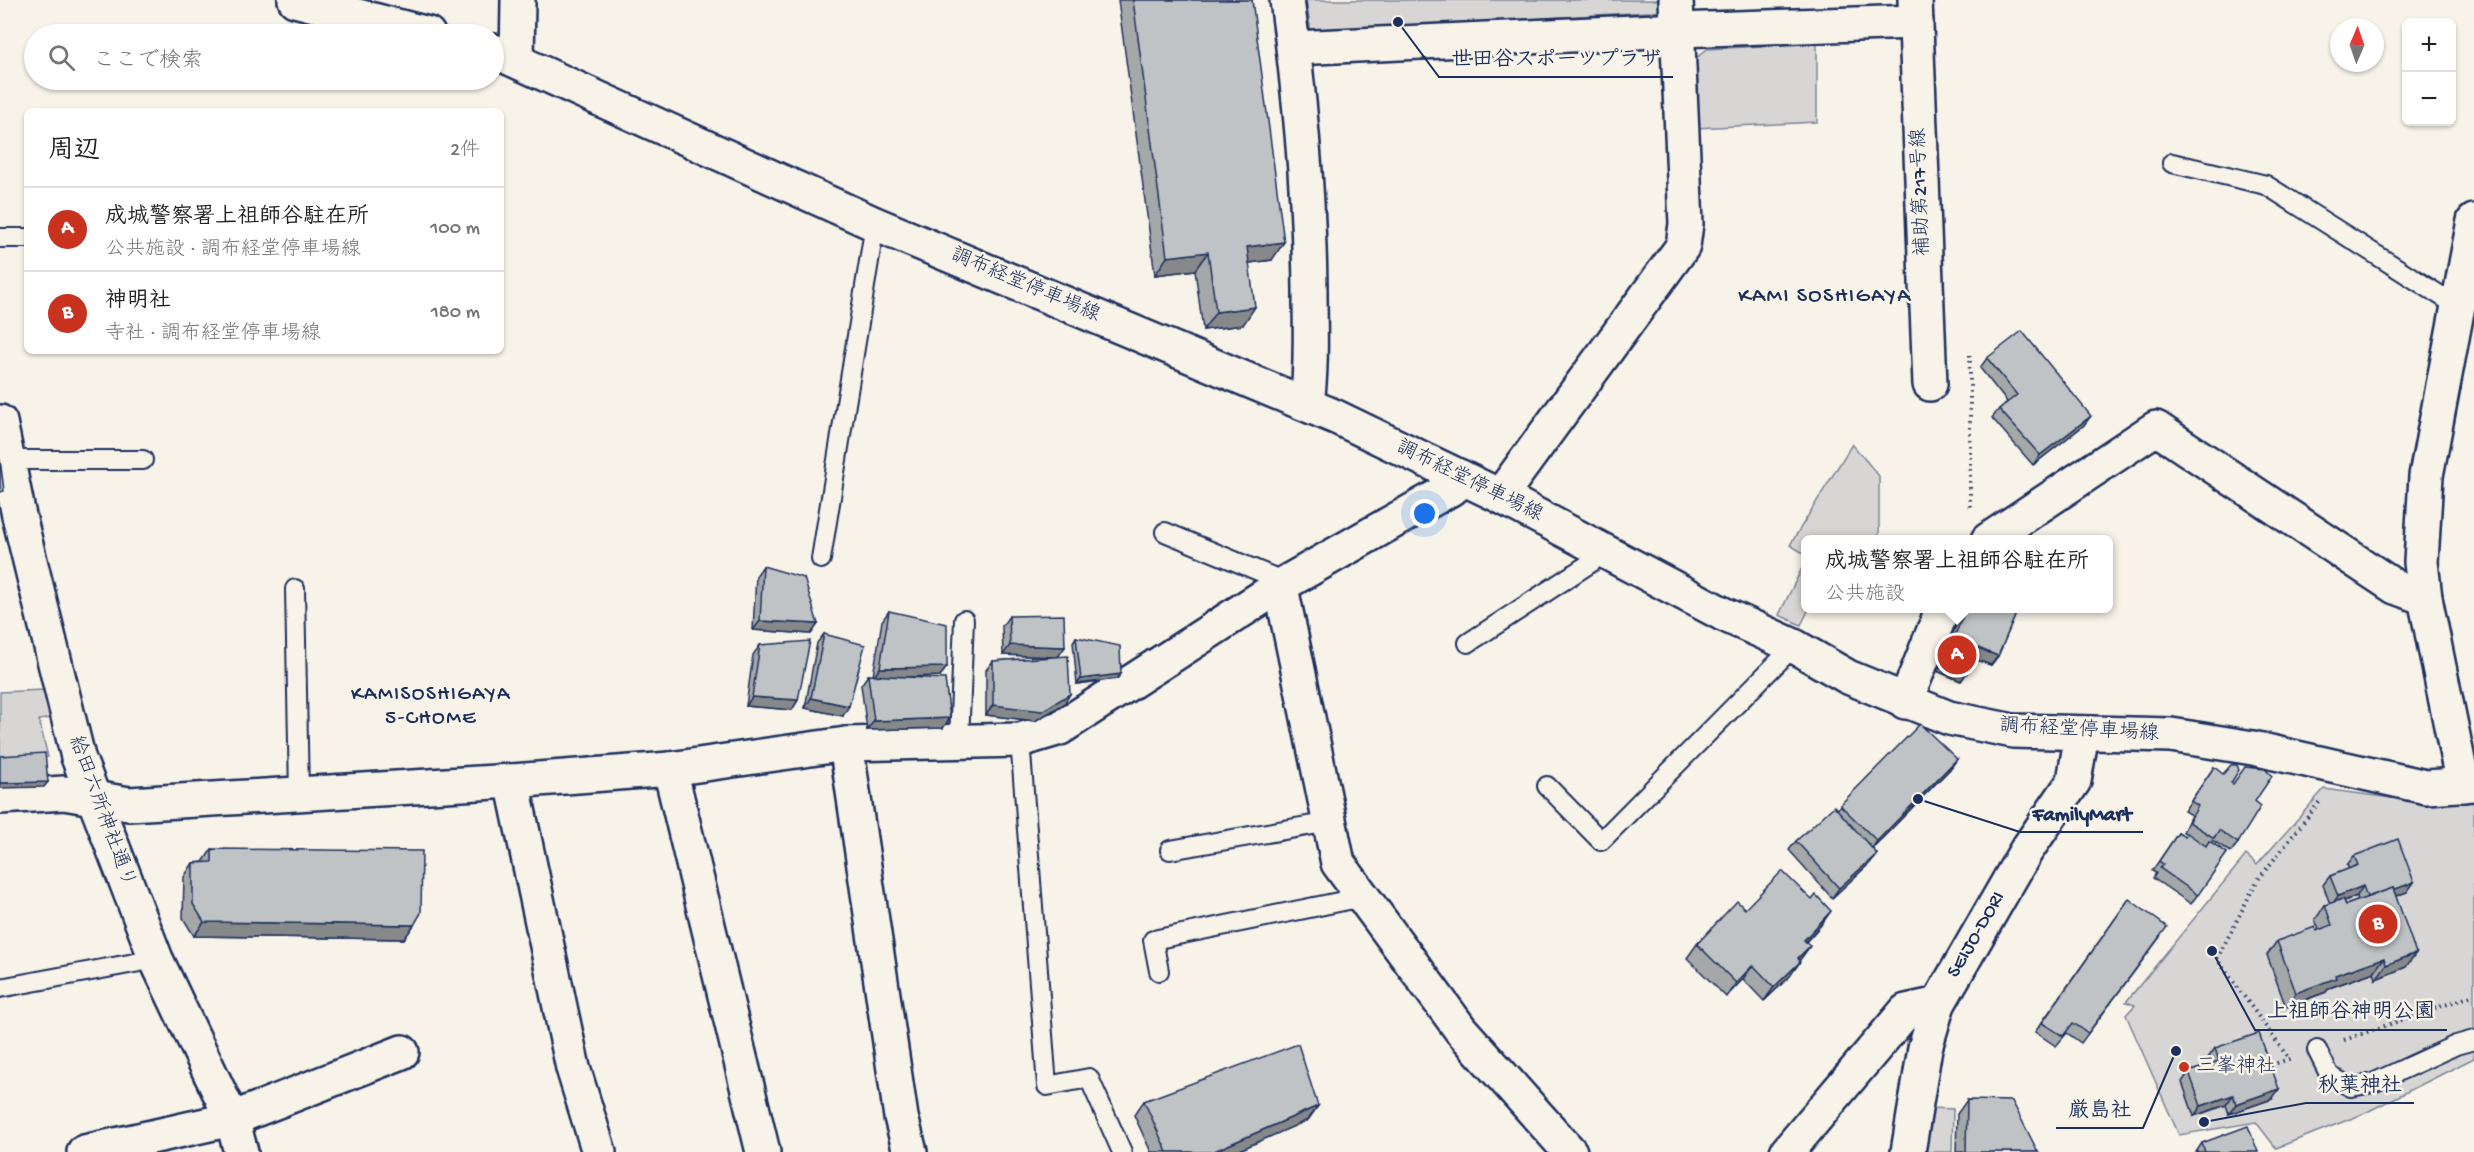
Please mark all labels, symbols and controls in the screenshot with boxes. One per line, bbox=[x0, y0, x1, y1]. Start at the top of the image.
north arrow bbox=[2330, 18, 2384, 72]
map controls bbox=[2402, 18, 2456, 126]
button: + bbox=[2402, 18, 2456, 72]
search box bbox=[24, 24, 504, 90]
callout: 世田谷スポーツプラザ bbox=[1439, 38, 1673, 77]
icon: search bbox=[45, 41, 78, 74]
text: 世田谷スポーツプラザ bbox=[1451, 48, 1661, 74]
text: ここで検索 bbox=[93, 49, 203, 75]
button: − bbox=[2402, 72, 2456, 126]
street label: 補助第217号線 bbox=[1907, 127, 1936, 257]
text: 周辺 bbox=[48, 137, 100, 168]
text: 2件 bbox=[450, 140, 480, 163]
text: 成城警察署上祖師谷駐在所 bbox=[105, 205, 369, 231]
text: A bbox=[62, 218, 73, 241]
text: 100 m bbox=[430, 218, 480, 241]
text: 公共施設 · 調布経堂停車場線 bbox=[105, 239, 361, 262]
street label: 調布経堂停車場線 bbox=[947, 242, 1104, 328]
district label: KAMI SOSHIGAYA bbox=[1738, 284, 1912, 310]
text: 神明社 bbox=[105, 289, 171, 315]
text: B bbox=[62, 302, 73, 325]
text: 180 m bbox=[431, 302, 480, 325]
text: 寺社 · 調布経堂停車場線 bbox=[105, 323, 321, 346]
street label: 調布経堂停車場線 bbox=[1392, 435, 1547, 527]
your location bbox=[1410, 499, 1439, 528]
popup bbox=[1801, 535, 2113, 613]
text: 成城警察署上祖師谷駐在所 bbox=[1825, 550, 2089, 576]
text: 公共施設 bbox=[1825, 584, 1905, 607]
pin: A bbox=[1938, 632, 1976, 678]
district label: KAMISOSHIGAYA 5-CHOME bbox=[351, 683, 511, 732]
street label: 調布経堂停車場線 bbox=[1999, 713, 2160, 747]
street label: 給田六所神社通り bbox=[63, 732, 141, 891]
callout: FamilyMart bbox=[2020, 793, 2143, 832]
text: FamilyMart bbox=[2031, 804, 2134, 829]
street label: SEIJO-DORI bbox=[1943, 888, 2011, 982]
pin: B bbox=[2358, 902, 2398, 946]
callout: 上祖師谷神明公園 bbox=[2255, 991, 2447, 1030]
text: 上祖師谷神明公園 bbox=[2267, 1000, 2435, 1026]
place label: 三峯神社 bbox=[2196, 1054, 2276, 1079]
marker: 三峯神社 bbox=[2177, 1060, 2191, 1074]
callout: 秋葉神社 bbox=[2306, 1064, 2414, 1103]
text: 秋葉神社 bbox=[2318, 1073, 2402, 1100]
callout: 厳島社 bbox=[2056, 1089, 2143, 1128]
text: 厳島社 bbox=[2069, 1098, 2132, 1125]

